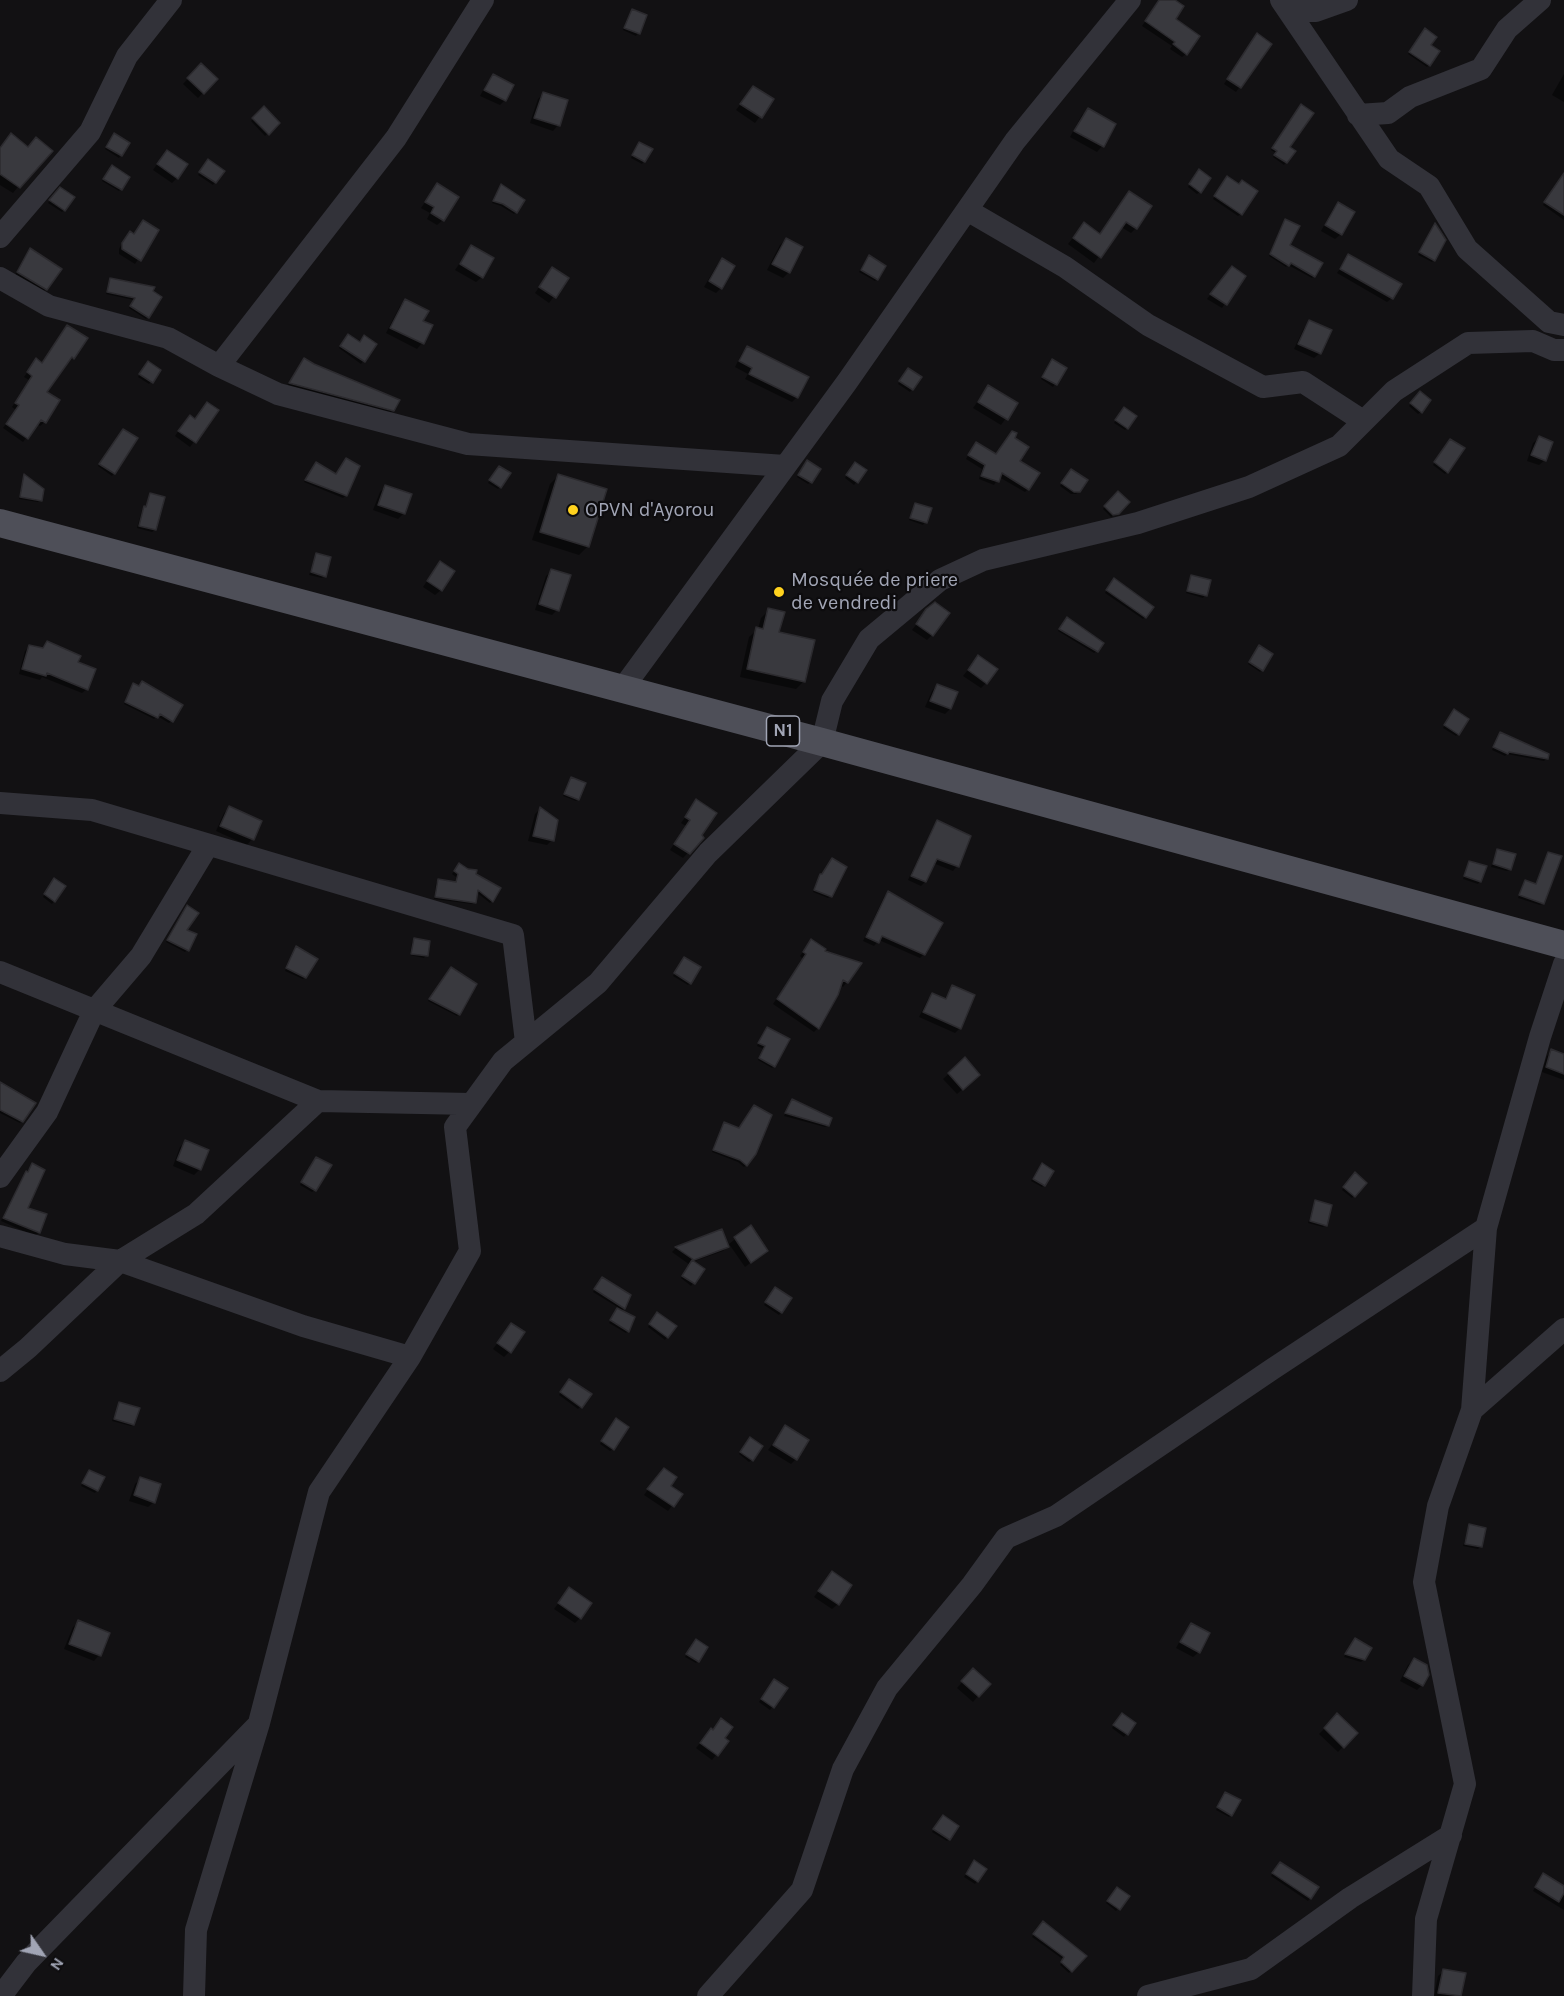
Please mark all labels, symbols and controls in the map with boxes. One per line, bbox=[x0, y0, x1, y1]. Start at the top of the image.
place label: OPVN d'Ayorou bbox=[585, 498, 715, 522]
marker: OPVN d'Ayorou bbox=[566, 503, 580, 517]
place label: Mosquée de priere de vendredi bbox=[791, 568, 958, 615]
marker: Mosquée de priere de vendredi bbox=[772, 585, 786, 599]
road number: N1 bbox=[766, 716, 800, 746]
north arrow bbox=[12, 1924, 72, 1984]
text: N bbox=[46, 1954, 68, 1974]

